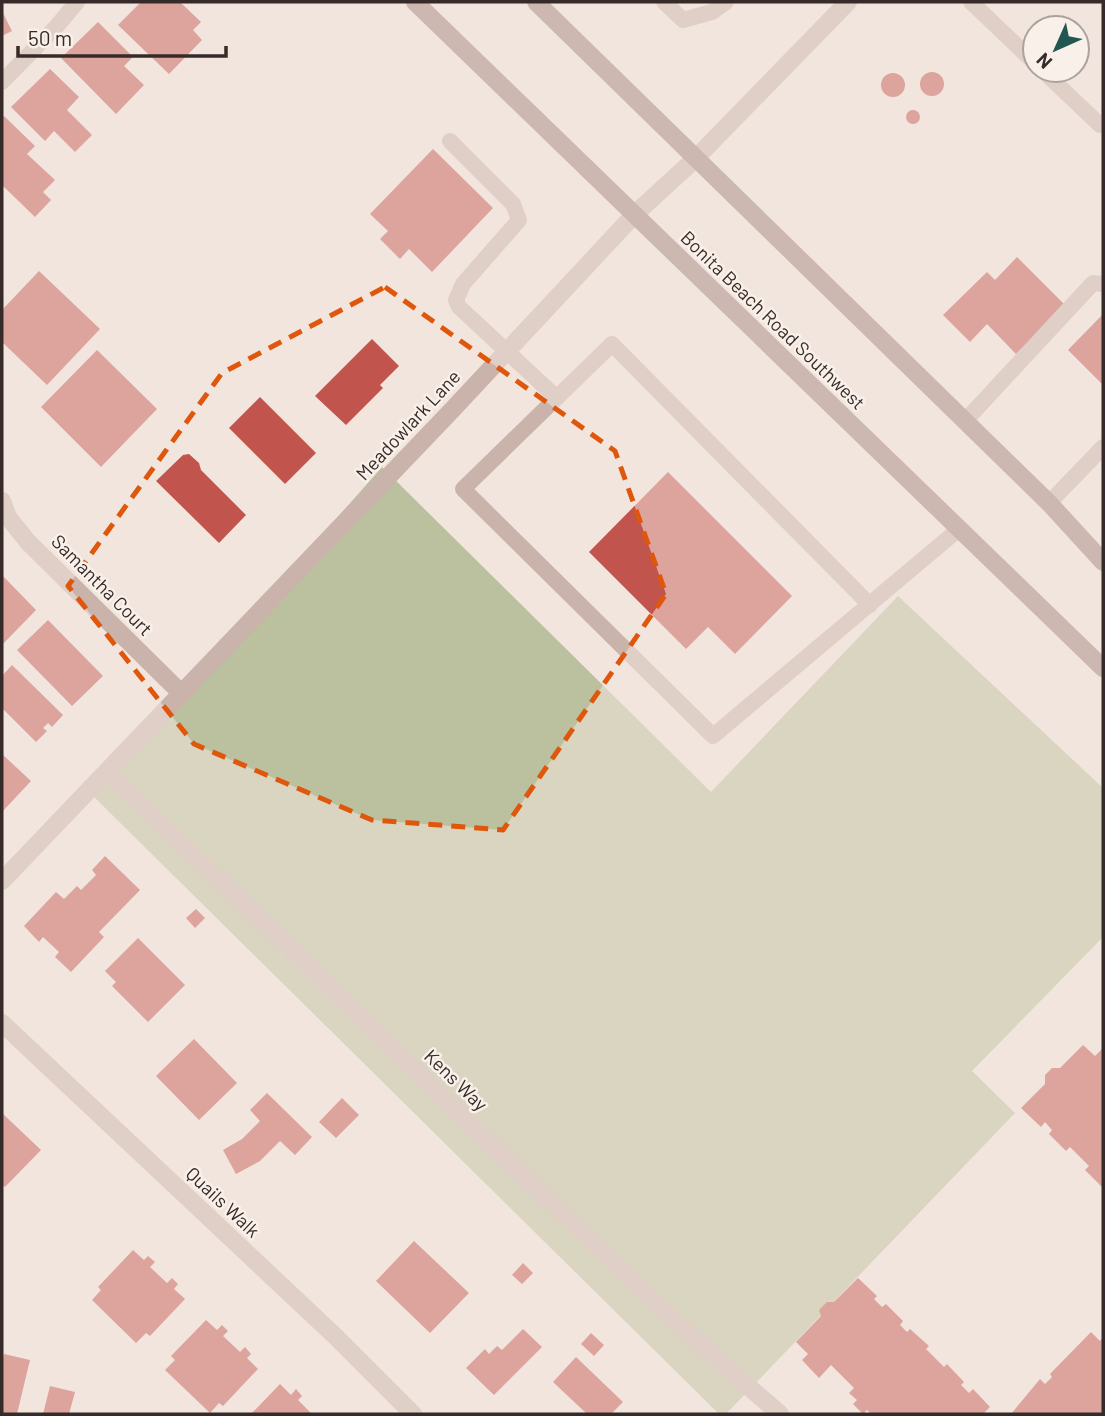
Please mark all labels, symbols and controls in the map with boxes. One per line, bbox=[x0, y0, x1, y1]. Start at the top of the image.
scale bar bbox=[18, 14, 226, 58]
north arrow bbox=[1021, 14, 1091, 84]
text: 50 m bbox=[28, 25, 72, 50]
text: N bbox=[1031, 49, 1056, 74]
street label: Bonita Beach Road Southwest bbox=[676, 226, 870, 414]
street label: Meadowlark Lane bbox=[351, 365, 465, 485]
street label: Samantha Court bbox=[47, 529, 158, 640]
street label: Kens Way bbox=[420, 1044, 493, 1115]
street label: Quails Walk bbox=[182, 1162, 265, 1242]

